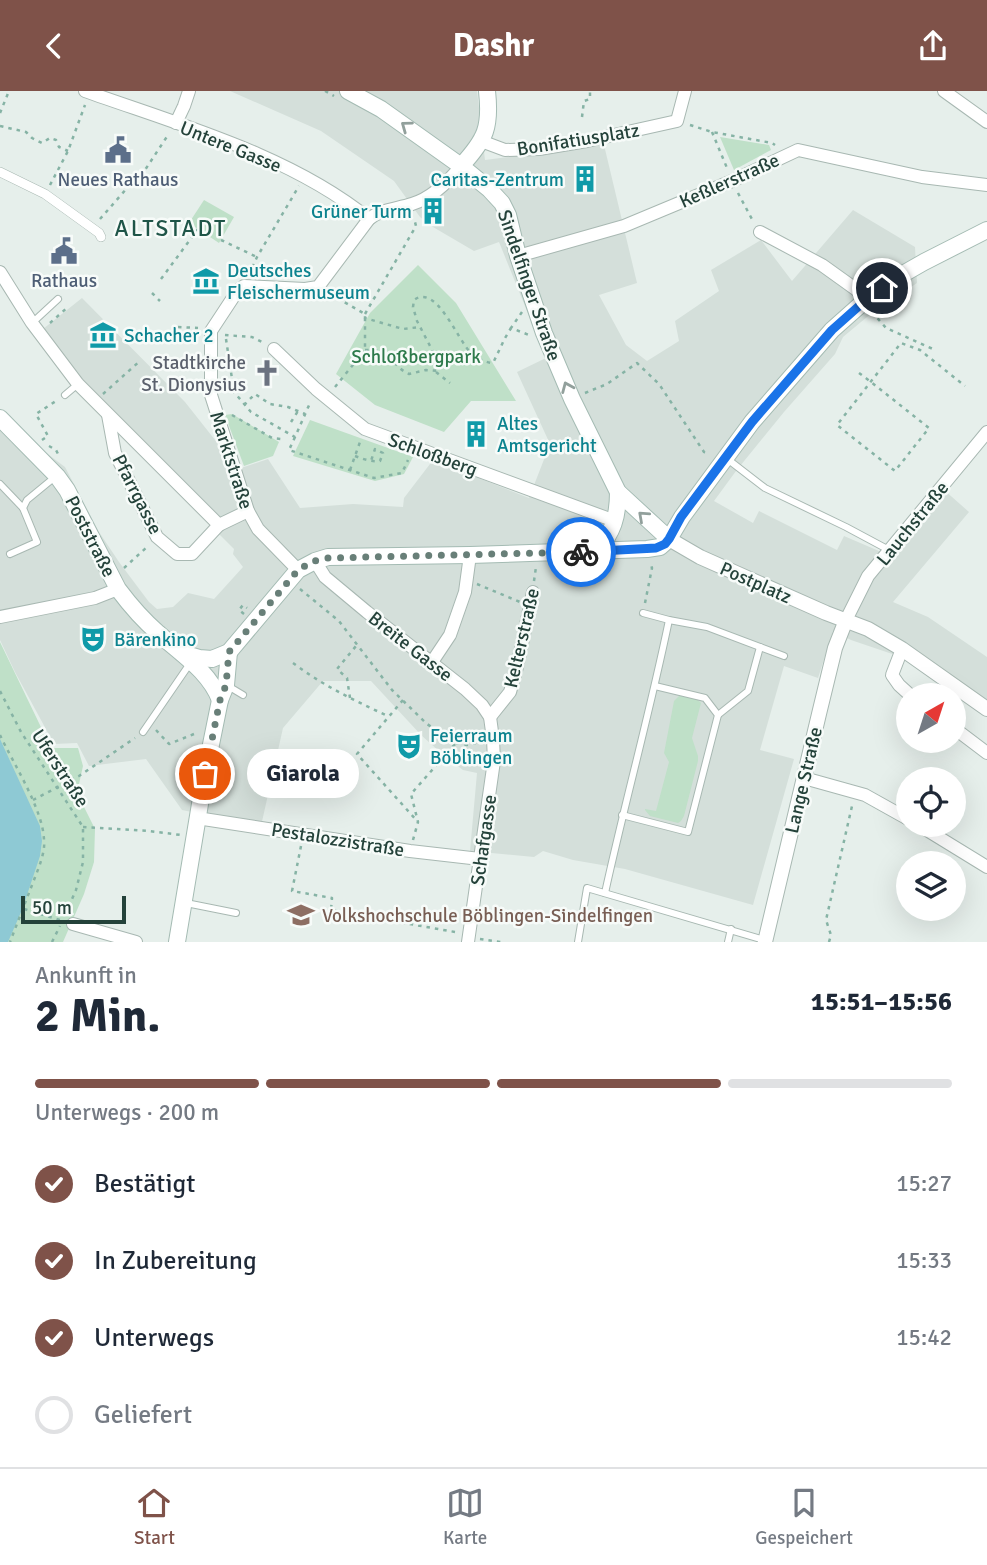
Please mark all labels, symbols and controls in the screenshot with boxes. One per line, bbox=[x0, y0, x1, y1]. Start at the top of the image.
text: Dashr bbox=[453, 26, 534, 65]
icon: back bbox=[35, 27, 73, 65]
icon: share bbox=[914, 27, 952, 65]
street label: Untere Gasse bbox=[176, 116, 285, 178]
street label: Bonifatiusplatz bbox=[515, 118, 641, 162]
one-way arrow bbox=[401, 122, 414, 135]
public building icon: Neues Rathaus bbox=[103, 135, 133, 165]
street label: Keßlerstraße bbox=[676, 148, 783, 214]
building icon: Caritas-Zentrum bbox=[570, 164, 600, 194]
place label: Neues Rathaus bbox=[58, 168, 178, 192]
place label: Caritas-Zentrum bbox=[430, 168, 564, 192]
building icon: Grüner Turm bbox=[418, 196, 448, 226]
place label: Grüner Turm bbox=[311, 200, 412, 224]
street label: Sindelfinger Straße bbox=[492, 207, 566, 364]
district label: ALTSTADT bbox=[115, 214, 227, 243]
public building icon: Rathaus bbox=[49, 236, 79, 266]
pin bbox=[852, 258, 912, 318]
place label: Deutsches Fleischermuseum bbox=[227, 259, 370, 305]
museum icon: Deutsches Fleischermuseum bbox=[191, 266, 221, 296]
place label: Rathaus bbox=[31, 269, 97, 293]
icon: home bbox=[863, 269, 901, 307]
museum icon: Schacher 2 bbox=[88, 320, 118, 350]
place label: Schacher 2 bbox=[124, 324, 214, 348]
park label: Schloßbergpark bbox=[351, 345, 481, 369]
place label: Stadtkirche St. Dionysius bbox=[141, 351, 246, 397]
church icon: Stadtkirche St. Dionysius bbox=[252, 358, 282, 388]
one-way arrow bbox=[561, 381, 575, 394]
street label: Marktstraße bbox=[204, 409, 258, 512]
place label: Altes Amtsgericht bbox=[497, 412, 597, 458]
building icon: Altes Amtsgericht bbox=[461, 419, 491, 449]
street label: Schloßberg bbox=[385, 428, 481, 482]
street label: Pfarrgasse bbox=[107, 450, 167, 538]
street label: Lauchstraße bbox=[871, 476, 954, 571]
street label: Poststraße bbox=[59, 492, 121, 581]
one-way arrow bbox=[638, 511, 651, 524]
courier bbox=[546, 517, 616, 587]
icon: bike bbox=[562, 533, 600, 571]
street label: Postplatz bbox=[716, 557, 795, 609]
street label: Kelterstraße bbox=[499, 586, 545, 690]
street label: Breite Gasse bbox=[363, 606, 457, 687]
theatre icon: Bärenkino bbox=[78, 624, 108, 654]
place label: Bärenkino bbox=[114, 628, 197, 652]
north arrow bbox=[896, 683, 966, 753]
map controls bbox=[896, 683, 966, 921]
place label: Feierraum Böblingen bbox=[430, 724, 513, 770]
street label: Uferstraße bbox=[26, 725, 94, 812]
street label: Lange Straße bbox=[780, 725, 828, 836]
theatre icon: Feierraum Böblingen bbox=[394, 731, 424, 761]
pin bbox=[175, 744, 235, 804]
callout: Giarola bbox=[247, 749, 359, 799]
icon: bag bbox=[186, 755, 224, 793]
text: Giarola bbox=[266, 759, 340, 788]
button: locate bbox=[896, 767, 966, 837]
street label: Schafgasse bbox=[466, 793, 502, 887]
street label: Pestalozzistraße bbox=[270, 818, 406, 862]
button: layers bbox=[896, 851, 966, 921]
scale bar bbox=[21, 893, 126, 925]
text: 50 m bbox=[32, 896, 72, 920]
school or university icon: Volkshochschule Böblingen-Sindelfingen bbox=[286, 900, 316, 930]
place label: Volkshochschule Böblingen-Sindelfingen bbox=[322, 904, 653, 928]
text: Ankunft in bbox=[35, 961, 137, 990]
text: 15:51–15:56 bbox=[811, 986, 952, 1018]
text: 2 Min. bbox=[35, 988, 160, 1044]
text: Unterwegs · 200 m bbox=[35, 1098, 219, 1127]
icon: check bbox=[35, 1165, 73, 1203]
text: Bestätigt bbox=[94, 1168, 195, 1200]
text: 15:27 bbox=[896, 1169, 952, 1198]
icon: check bbox=[35, 1242, 73, 1280]
text: In Zubereitung bbox=[94, 1245, 257, 1277]
text: 15:33 bbox=[896, 1246, 952, 1275]
icon: check bbox=[35, 1319, 73, 1357]
text: Unterwegs bbox=[94, 1322, 214, 1354]
text: 15:42 bbox=[896, 1323, 952, 1352]
text: Geliefert bbox=[94, 1399, 192, 1431]
tab: Start bbox=[134, 1484, 175, 1550]
tab: Karte bbox=[443, 1484, 487, 1550]
tab: Gespeichert bbox=[755, 1484, 853, 1550]

